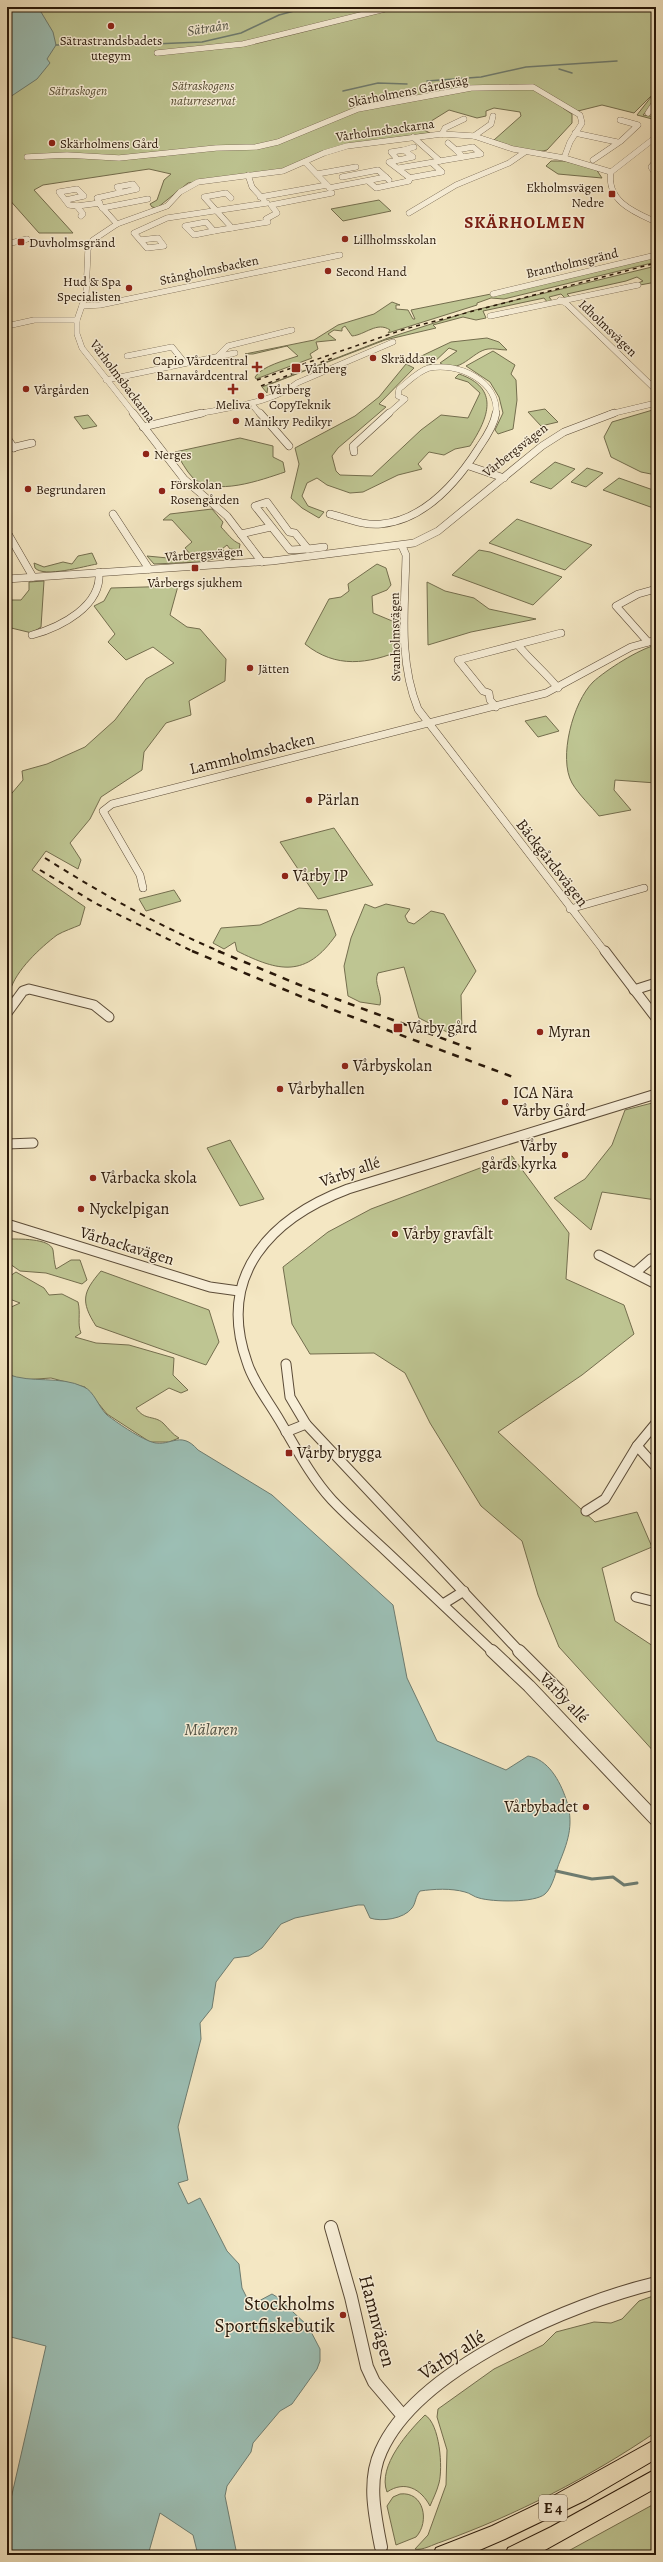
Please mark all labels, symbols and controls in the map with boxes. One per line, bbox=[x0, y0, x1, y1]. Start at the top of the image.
water label: Sätraån bbox=[186, 15, 230, 41]
marker: Sätrastrandsbadets utegym bbox=[106, 21, 116, 31]
place label: Sätrastrandsbadets utegym bbox=[60, 32, 162, 64]
street label: Skärholmens Gårdsväg bbox=[347, 71, 470, 111]
park label: Sätraskogens naturreservat bbox=[171, 77, 237, 109]
park label: Sätraskogen bbox=[49, 82, 107, 99]
street label: Vårholmsbackarna bbox=[334, 115, 435, 145]
place label: Skärholmens Gård bbox=[60, 135, 159, 152]
marker: Skärholmens Gård bbox=[47, 138, 57, 148]
place label: Ekholmsvägen Nedre bbox=[526, 179, 604, 211]
marker: Ekholmsvägen Nedre bbox=[607, 189, 617, 199]
district label: SKÄRHOLMEN bbox=[464, 211, 586, 234]
place label: Lillholmsskolan bbox=[353, 231, 437, 248]
place label: Duvholmsgränd bbox=[29, 234, 115, 251]
marker: Lillholmsskolan bbox=[340, 234, 350, 244]
marker: Duvholmsgränd bbox=[16, 237, 26, 247]
street label: Brantholmsgränd bbox=[524, 244, 620, 282]
street label: Stångholmsbacken bbox=[158, 251, 260, 289]
place label: Second Hand bbox=[336, 263, 407, 280]
marker: Second Hand bbox=[323, 266, 333, 276]
place label: Hud & Spa Specialisten bbox=[57, 273, 121, 305]
marker: Hud & Spa Specialisten bbox=[124, 283, 134, 293]
street label: Idholmsvägen bbox=[575, 296, 641, 360]
street label: Vårholmsbackarna bbox=[86, 335, 160, 426]
place label: Skräddare bbox=[381, 350, 436, 367]
place label: Capio Vårdcentral Barnavårdcentral bbox=[153, 352, 248, 384]
marker: Skräddare bbox=[368, 353, 378, 363]
place label: Vårberg bbox=[304, 360, 347, 377]
marker: Capio Vårdcentral Barnavårdcentral bbox=[251, 361, 263, 373]
marker: Vårberg bbox=[290, 362, 302, 374]
place label: Vårgården bbox=[33, 381, 89, 398]
place label: Vårberg CopyTeknik bbox=[268, 381, 332, 413]
marker: Meliva bbox=[227, 383, 239, 395]
marker: Vårgården bbox=[21, 384, 31, 394]
marker: Vårberg CopyTeknik bbox=[256, 391, 266, 401]
place label: Meliva bbox=[215, 396, 251, 413]
place label: Manikry Pedikyr bbox=[244, 413, 332, 430]
marker: Manikry Pedikyr bbox=[231, 416, 241, 426]
street label: Vårbergsvägen bbox=[478, 419, 551, 481]
place label: Nerges bbox=[154, 446, 191, 463]
marker: Nerges bbox=[141, 449, 151, 459]
place label: Förskolan Rosengården bbox=[170, 476, 239, 508]
place label: Begrundaren bbox=[36, 481, 106, 498]
marker: Begrundaren bbox=[23, 484, 33, 494]
marker: Förskolan Rosengården bbox=[157, 486, 167, 496]
street label: Vårbergsvägen bbox=[163, 543, 244, 565]
marker: Vårbergs sjukhem bbox=[190, 563, 200, 573]
place label: Vårbergs sjukhem bbox=[146, 574, 243, 591]
street label: Svanholmsvägen bbox=[386, 592, 404, 682]
place label: Jätten bbox=[258, 660, 289, 677]
marker: Jätten bbox=[245, 663, 255, 673]
street label: Lammholmsbacken bbox=[187, 728, 317, 780]
place label: Pärlan bbox=[317, 789, 359, 811]
marker: Pärlan bbox=[304, 795, 314, 805]
street label: Bäckgårdsvägen bbox=[511, 814, 593, 912]
place label: Vårby IP bbox=[292, 865, 348, 887]
marker: Vårby IP bbox=[280, 871, 290, 881]
place label: Vårby gård bbox=[406, 1017, 477, 1039]
place label: Myran bbox=[548, 1021, 591, 1043]
marker: Vårby gård bbox=[392, 1022, 404, 1034]
marker: Myran bbox=[535, 1027, 545, 1037]
place label: Vårbyskolan bbox=[352, 1055, 432, 1077]
marker: Vårbyskolan bbox=[340, 1061, 350, 1071]
place label: Vårbyhallen bbox=[287, 1078, 365, 1100]
place label: ICA Nära Vårby Gård bbox=[512, 1082, 586, 1122]
marker: Vårbyhallen bbox=[275, 1084, 285, 1094]
marker: ICA Nära Vårby Gård bbox=[500, 1097, 510, 1107]
place label: Vårby gårds kyrka bbox=[481, 1135, 558, 1175]
marker: Vårby gårds kyrka bbox=[560, 1150, 570, 1160]
street label: Vårby allé bbox=[316, 1151, 383, 1193]
place label: Vårbacka skola bbox=[100, 1167, 198, 1189]
marker: Vårbacka skola bbox=[88, 1173, 98, 1183]
place label: Nyckelpigan bbox=[89, 1198, 170, 1220]
marker: Nyckelpigan bbox=[76, 1204, 86, 1214]
street label: Vårbackavägen bbox=[76, 1221, 177, 1271]
place label: Vårby gravfält bbox=[402, 1223, 493, 1245]
marker: Vårby gravfält bbox=[390, 1229, 400, 1239]
place label: Vårby brygga bbox=[296, 1442, 382, 1464]
marker: Vårby brygga bbox=[284, 1448, 294, 1458]
street label: Vårby allé bbox=[534, 1667, 594, 1728]
water label: Mälaren bbox=[184, 1718, 238, 1741]
place label: Vårbybadet bbox=[503, 1796, 578, 1818]
marker: Vårbybadet bbox=[581, 1802, 591, 1812]
street label: Hamnvägen bbox=[352, 2272, 402, 2370]
place label: Stockholms Sportfiskebutik bbox=[215, 2291, 336, 2339]
marker: Stockholms Sportfiskebutik bbox=[338, 2310, 348, 2320]
street label: Vårby allé bbox=[413, 2324, 490, 2387]
road number: E 4 bbox=[539, 2495, 567, 2521]

